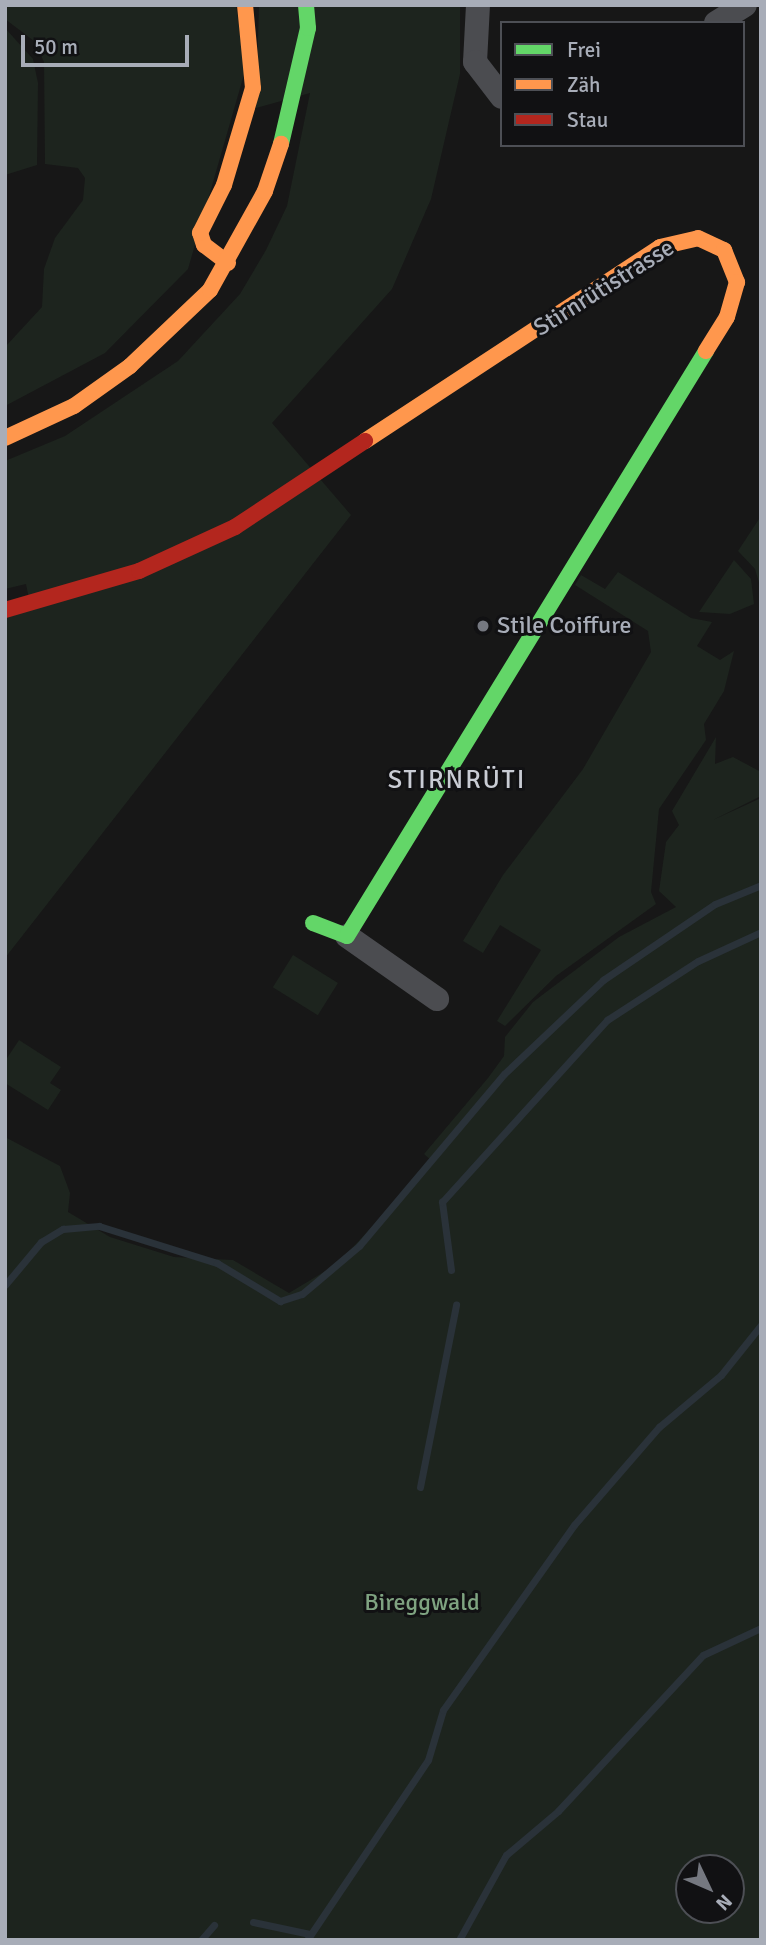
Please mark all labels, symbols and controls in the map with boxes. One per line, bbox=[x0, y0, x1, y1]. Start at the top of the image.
scale bar bbox=[24, 21, 192, 65]
legend bbox=[500, 21, 745, 147]
text: 50 m bbox=[34, 34, 78, 60]
text: Frei bbox=[567, 37, 601, 63]
text: Zäh bbox=[567, 72, 601, 98]
text: Stau bbox=[567, 107, 608, 133]
street label: Stirnrütistrasse bbox=[528, 233, 680, 343]
place label: Stile Coiffure bbox=[497, 612, 632, 640]
marker: Stile Coiffure bbox=[475, 618, 491, 634]
district label: STIRNRÜTI bbox=[389, 765, 525, 797]
park label: Bireggwald bbox=[364, 1589, 480, 1617]
north arrow bbox=[675, 1854, 745, 1924]
text: N bbox=[710, 1889, 737, 1915]

